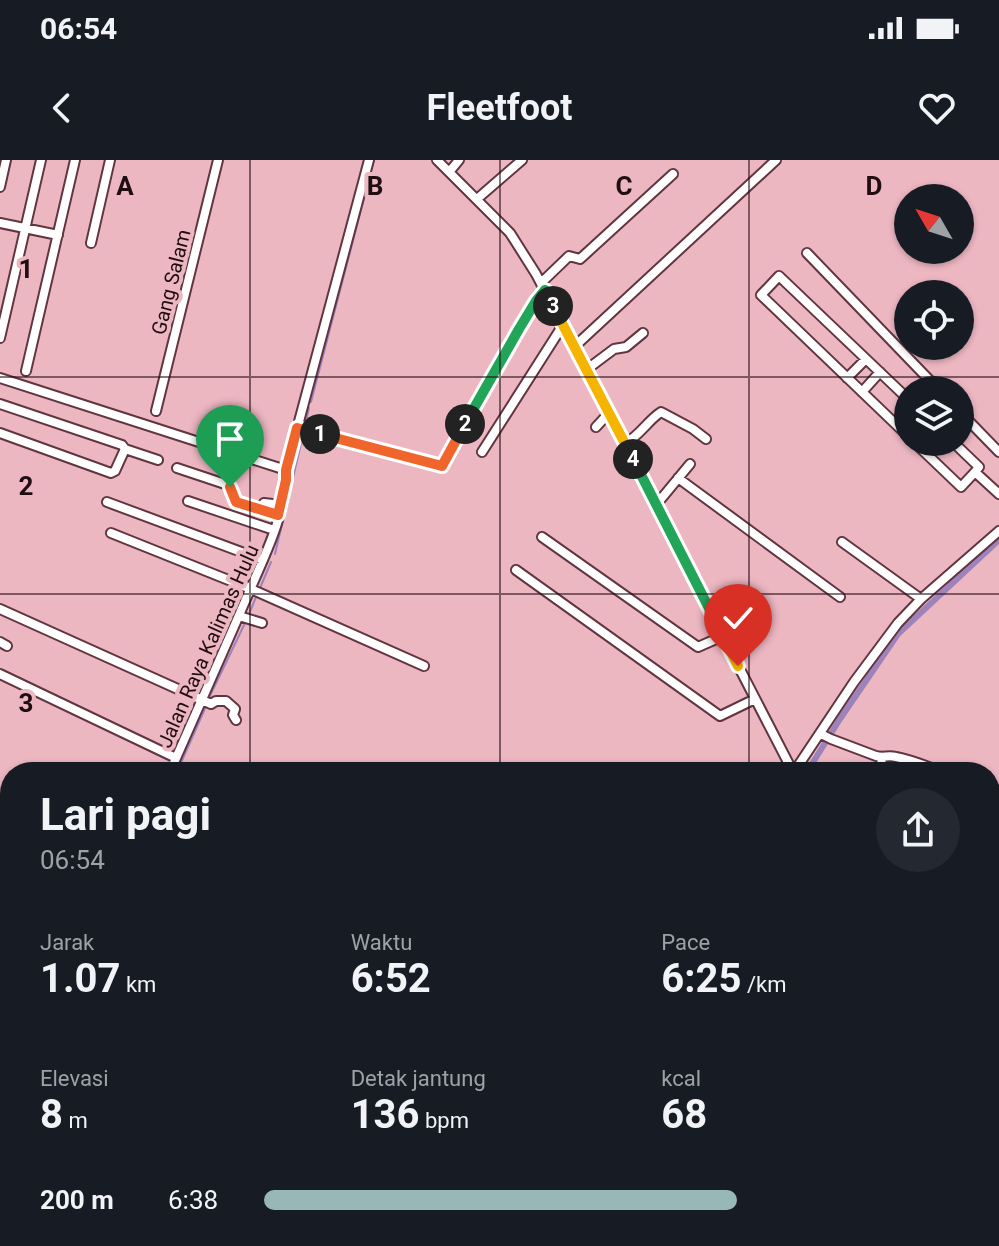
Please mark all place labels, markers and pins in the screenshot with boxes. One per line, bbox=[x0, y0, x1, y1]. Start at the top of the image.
pin: 3 bbox=[533, 286, 573, 326]
pin: 2 bbox=[445, 404, 485, 444]
pin bbox=[196, 405, 264, 487]
pin: 1 bbox=[300, 414, 340, 454]
pin: 4 bbox=[613, 439, 653, 479]
pin bbox=[704, 584, 772, 666]

